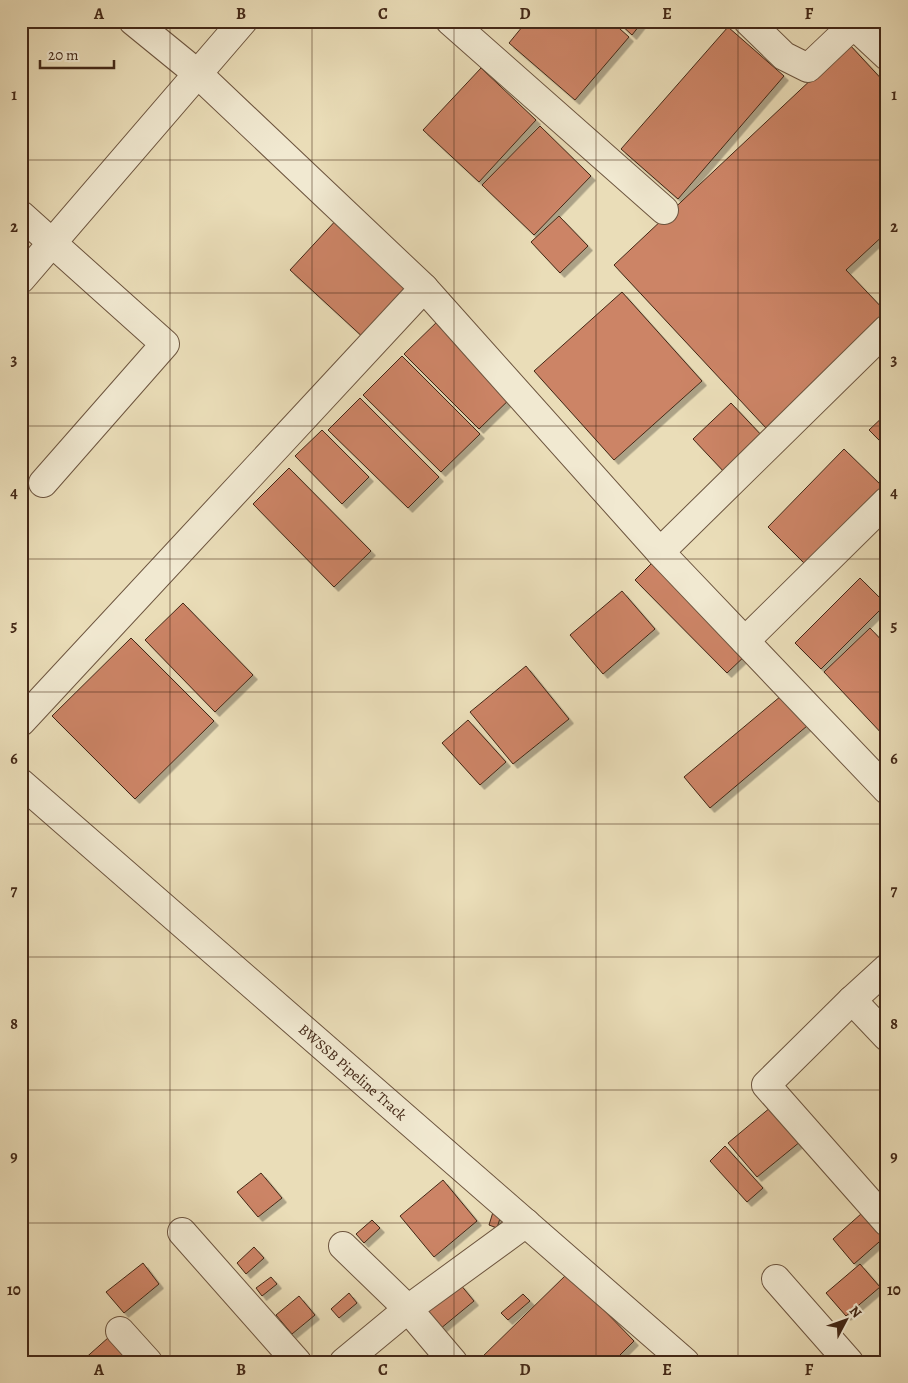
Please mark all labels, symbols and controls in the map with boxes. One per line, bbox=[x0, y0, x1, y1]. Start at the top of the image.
text: A bbox=[93, 3, 105, 25]
text: B bbox=[236, 3, 246, 25]
text: C bbox=[378, 3, 388, 25]
text: D bbox=[519, 3, 531, 25]
text: E bbox=[662, 3, 672, 25]
text: F bbox=[805, 3, 814, 25]
scale bar bbox=[40, 38, 114, 70]
text: 20 m bbox=[48, 45, 79, 65]
text: 1 bbox=[11, 84, 17, 106]
text: 1 bbox=[891, 84, 897, 106]
text: 2 bbox=[10, 216, 18, 238]
text: 2 bbox=[890, 216, 898, 238]
text: 3 bbox=[11, 349, 18, 371]
text: 3 bbox=[891, 349, 898, 371]
text: 4 bbox=[10, 482, 18, 504]
text: 4 bbox=[890, 482, 898, 504]
text: 5 bbox=[11, 615, 18, 637]
text: 5 bbox=[891, 615, 898, 637]
text: 6 bbox=[10, 748, 18, 770]
text: 6 bbox=[890, 748, 898, 770]
text: 7 bbox=[11, 880, 18, 902]
text: 7 bbox=[891, 880, 898, 902]
text: 8 bbox=[10, 1013, 18, 1035]
text: 8 bbox=[890, 1013, 898, 1035]
street label: BWSSB Pipeline Track bbox=[294, 1019, 411, 1125]
text: 9 bbox=[10, 1146, 18, 1168]
text: 9 bbox=[890, 1146, 898, 1168]
text: 10 bbox=[7, 1279, 21, 1301]
text: 10 bbox=[887, 1279, 901, 1301]
north arrow bbox=[820, 1296, 870, 1346]
text: N bbox=[845, 1302, 866, 1322]
text: A bbox=[93, 1359, 105, 1381]
text: B bbox=[236, 1359, 246, 1381]
text: C bbox=[378, 1359, 388, 1381]
text: D bbox=[519, 1359, 531, 1381]
text: E bbox=[662, 1359, 672, 1381]
text: F bbox=[805, 1359, 814, 1381]

